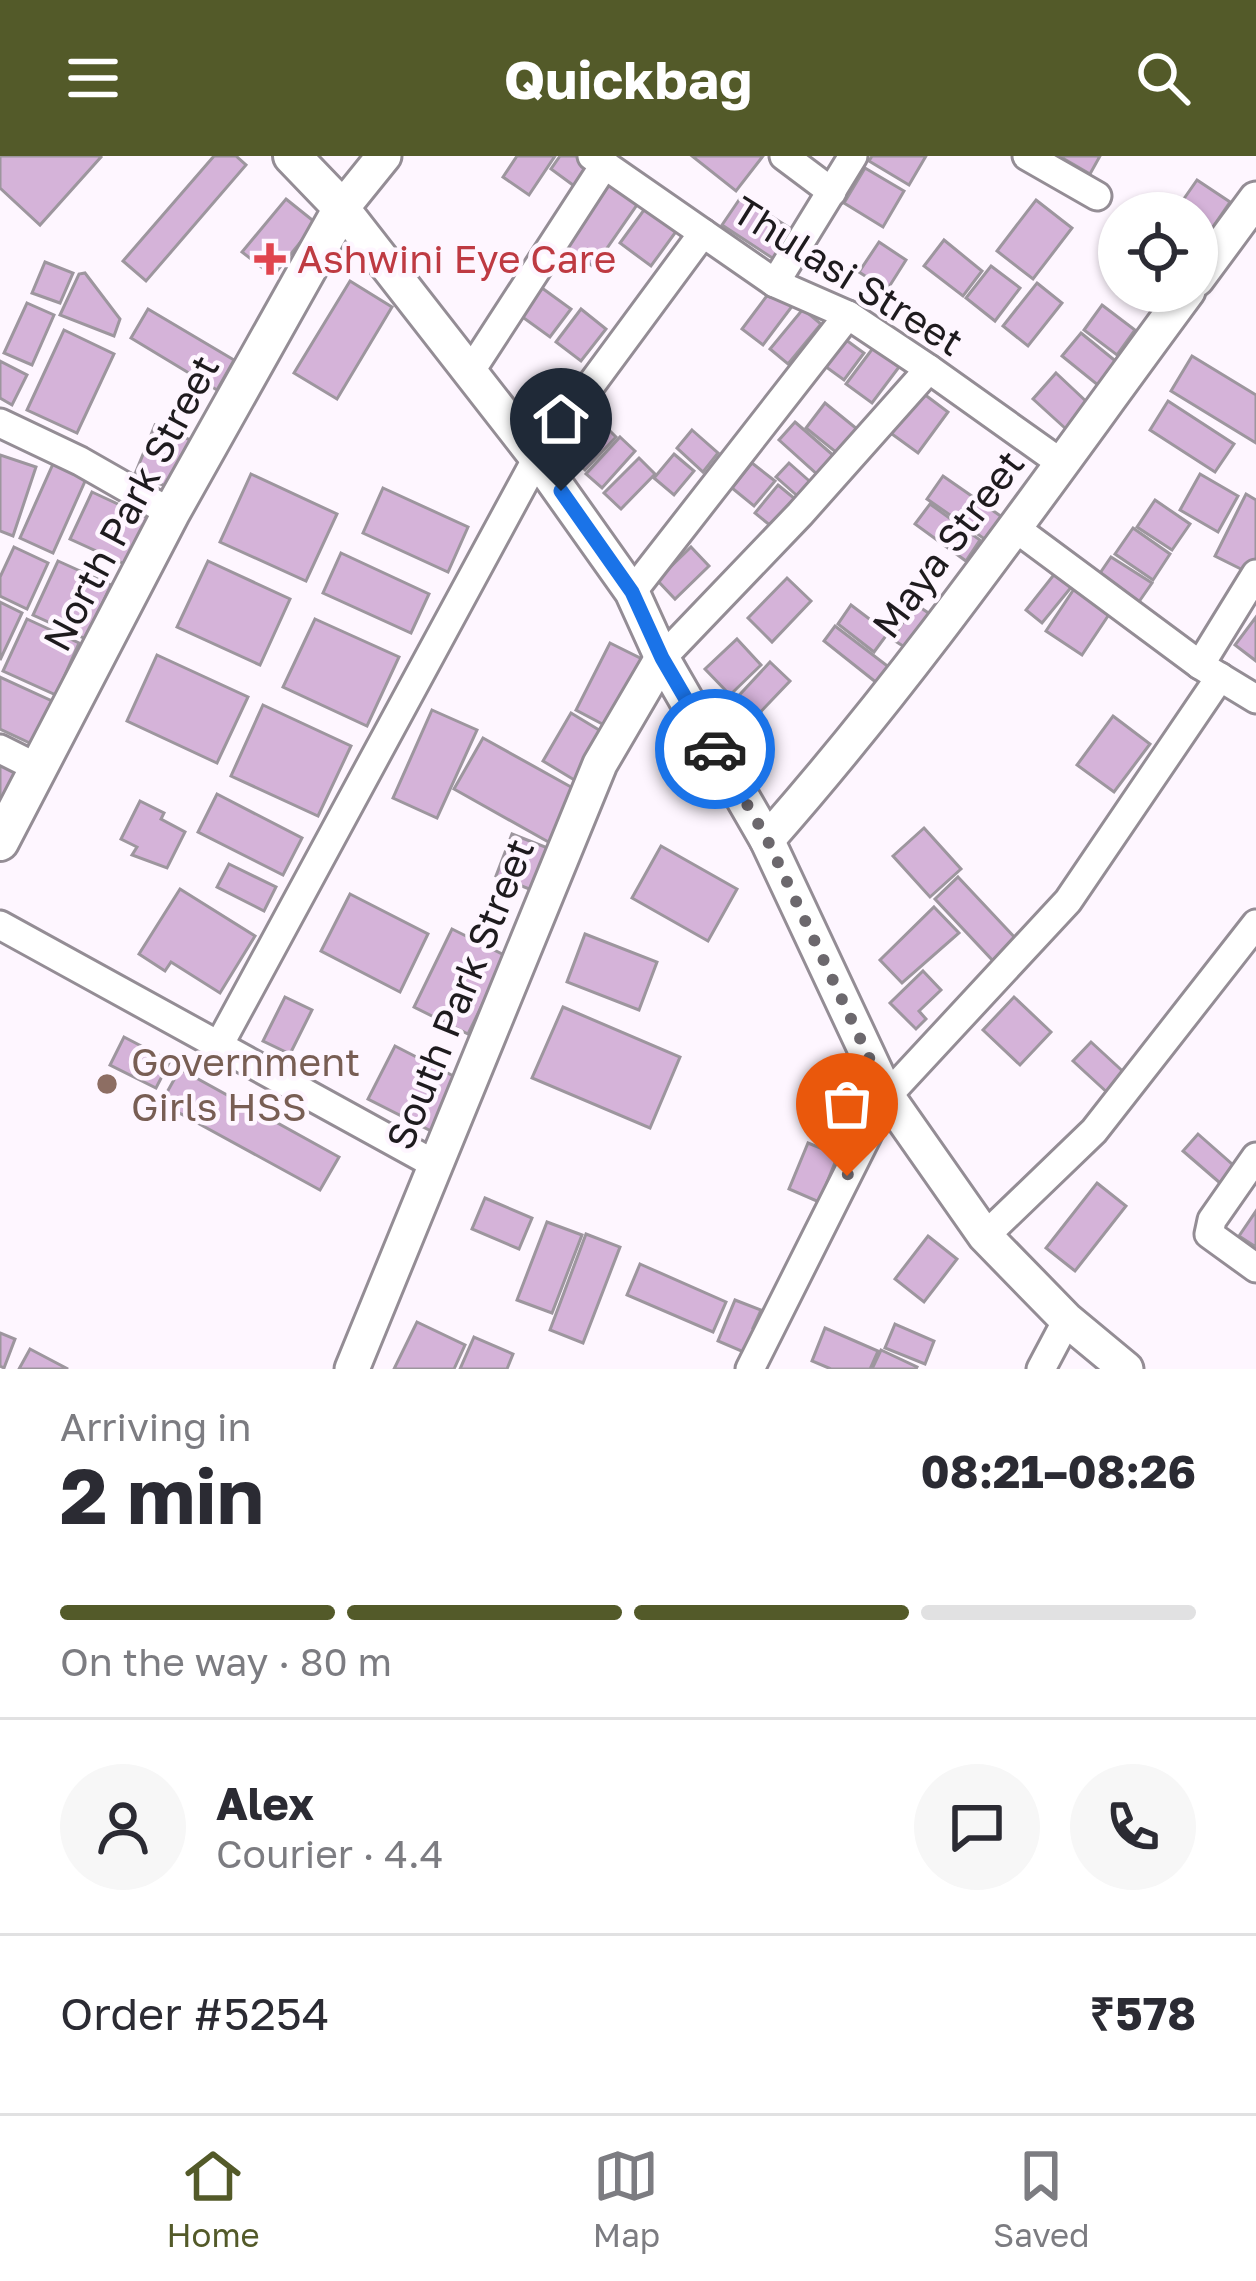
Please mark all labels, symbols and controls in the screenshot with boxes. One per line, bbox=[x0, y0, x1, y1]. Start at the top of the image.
icon: menu bbox=[60, 45, 126, 111]
icon: search bbox=[1130, 45, 1196, 111]
text: Quickbag bbox=[504, 46, 752, 111]
street label: Thulasi Street bbox=[724, 186, 972, 365]
map controls bbox=[1098, 192, 1218, 312]
button: locate bbox=[1098, 192, 1218, 312]
place label: Ashwini Eye Care bbox=[297, 235, 616, 282]
marker: Ashwini Eye Care bbox=[254, 243, 286, 275]
street label: North Park Street bbox=[33, 347, 228, 659]
pin bbox=[510, 368, 612, 491]
icon: home bbox=[528, 386, 594, 452]
street label: Maya Street bbox=[862, 441, 1033, 647]
courier bbox=[655, 689, 775, 809]
icon: car bbox=[682, 716, 748, 782]
street label: South Park Street bbox=[376, 832, 543, 1156]
place label: Government Girls HSS bbox=[131, 1038, 360, 1130]
pin bbox=[796, 1053, 898, 1176]
marker: Government Girls HSS bbox=[94, 1071, 120, 1097]
icon: bag bbox=[814, 1071, 880, 1137]
text: Arriving in bbox=[60, 1403, 251, 1450]
text: 08:21–08:26 bbox=[921, 1444, 1196, 1498]
text: 2 min bbox=[60, 1448, 264, 1541]
text: On the way · 80 m bbox=[60, 1638, 392, 1685]
button: person bbox=[60, 1764, 186, 1890]
button: chat bbox=[914, 1764, 1040, 1890]
button: phone bbox=[1070, 1764, 1196, 1890]
text: Alex bbox=[216, 1776, 314, 1830]
text: Courier · 4.4 bbox=[216, 1830, 444, 1877]
text: Order #5254 bbox=[60, 1986, 329, 2040]
text: ₹578 bbox=[1089, 1986, 1196, 2040]
tab: Home bbox=[167, 2143, 260, 2254]
tab: Map bbox=[593, 2143, 660, 2254]
tab: Saved bbox=[993, 2143, 1089, 2254]

